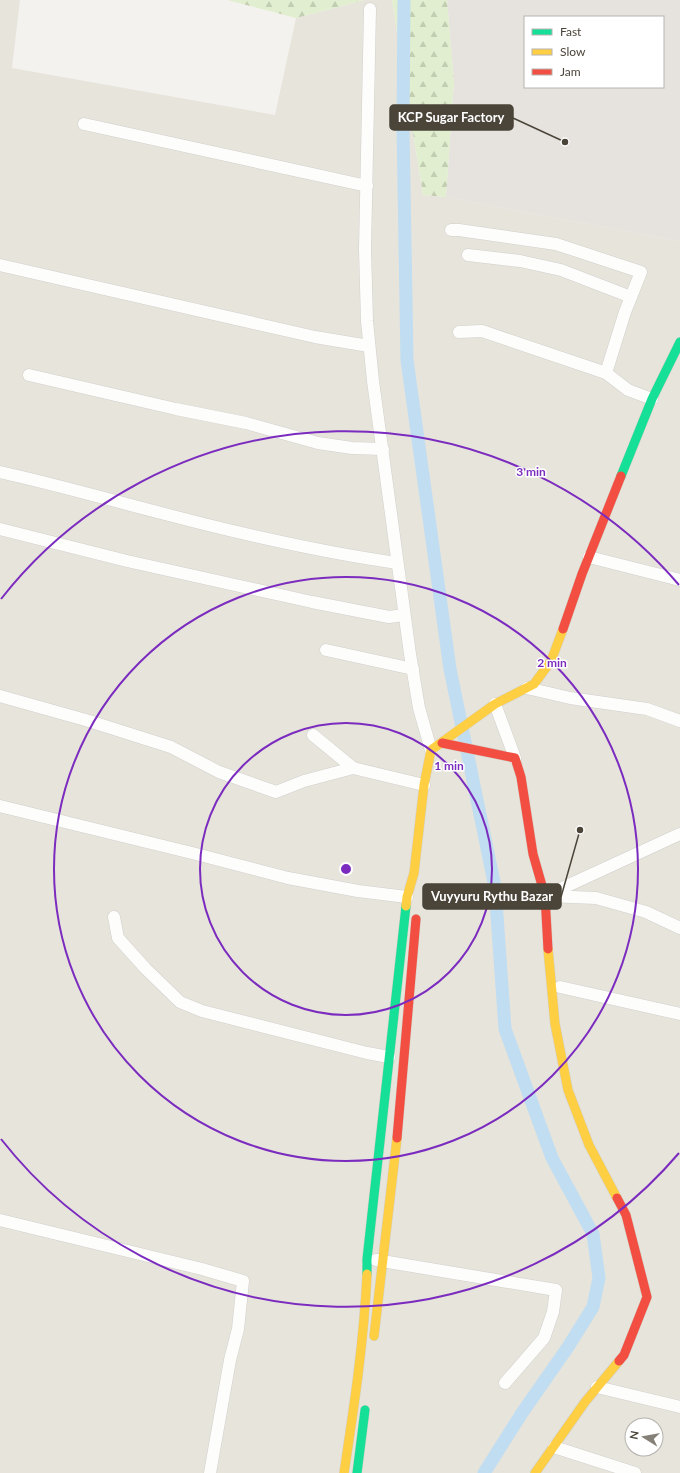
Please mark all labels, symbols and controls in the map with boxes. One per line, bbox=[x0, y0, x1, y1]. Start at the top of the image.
legend bbox=[524, 16, 664, 88]
text: Fast bbox=[560, 24, 582, 39]
text: Slow bbox=[560, 44, 586, 59]
text: Jam bbox=[560, 64, 581, 79]
callout: KCP Sugar Factory bbox=[390, 105, 513, 130]
text: KCP Sugar Factory bbox=[398, 109, 505, 125]
text: 3 min bbox=[516, 464, 546, 479]
text: 2 min bbox=[537, 655, 567, 670]
text: 1 min bbox=[434, 758, 464, 773]
centre of rings bbox=[339, 862, 353, 876]
callout: Vuyyuru Rythu Bazar bbox=[423, 884, 561, 909]
text: Vuyyuru Rythu Bazar bbox=[430, 888, 553, 904]
north arrow bbox=[624, 1417, 664, 1457]
text: N bbox=[627, 1430, 641, 1440]

